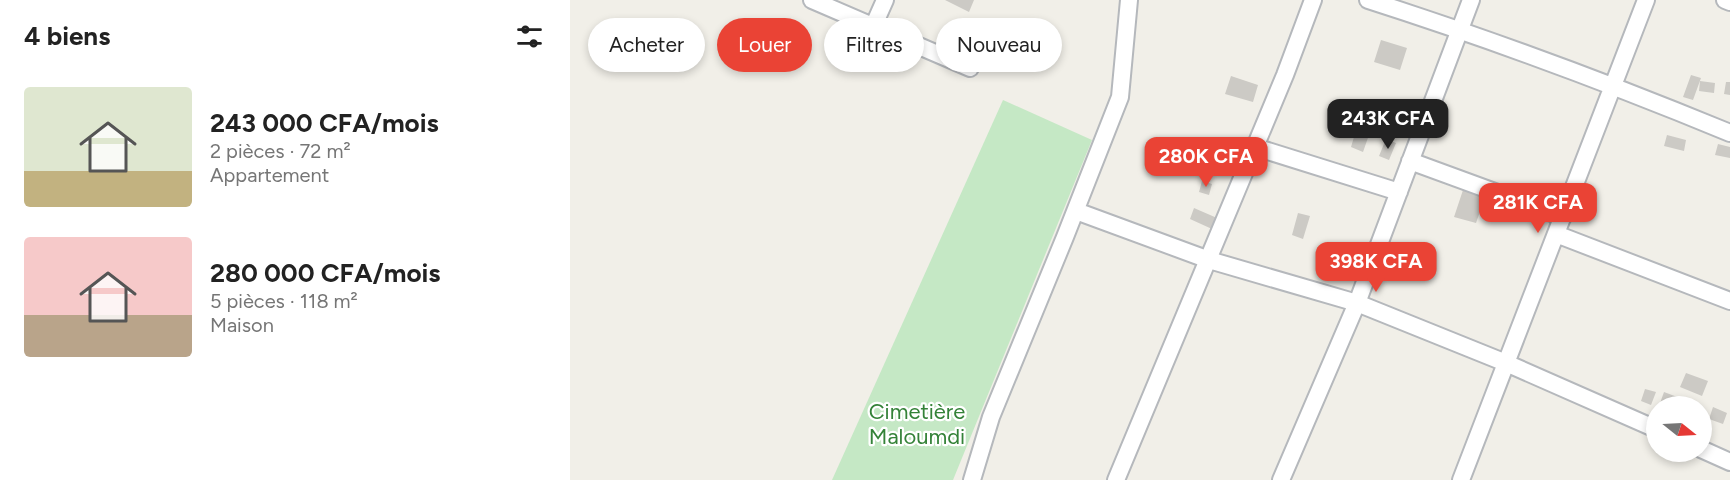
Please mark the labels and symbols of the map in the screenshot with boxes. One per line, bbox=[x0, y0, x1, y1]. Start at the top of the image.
pin: 243K CFA bbox=[1326, 99, 1450, 150]
pin: 280K CFA bbox=[1144, 137, 1268, 188]
pin: 281K CFA bbox=[1476, 183, 1600, 234]
pin: 398K CFA bbox=[1314, 242, 1438, 293]
north arrow bbox=[1646, 396, 1712, 462]
park label: Cimetière Maloumdi bbox=[869, 398, 965, 450]

